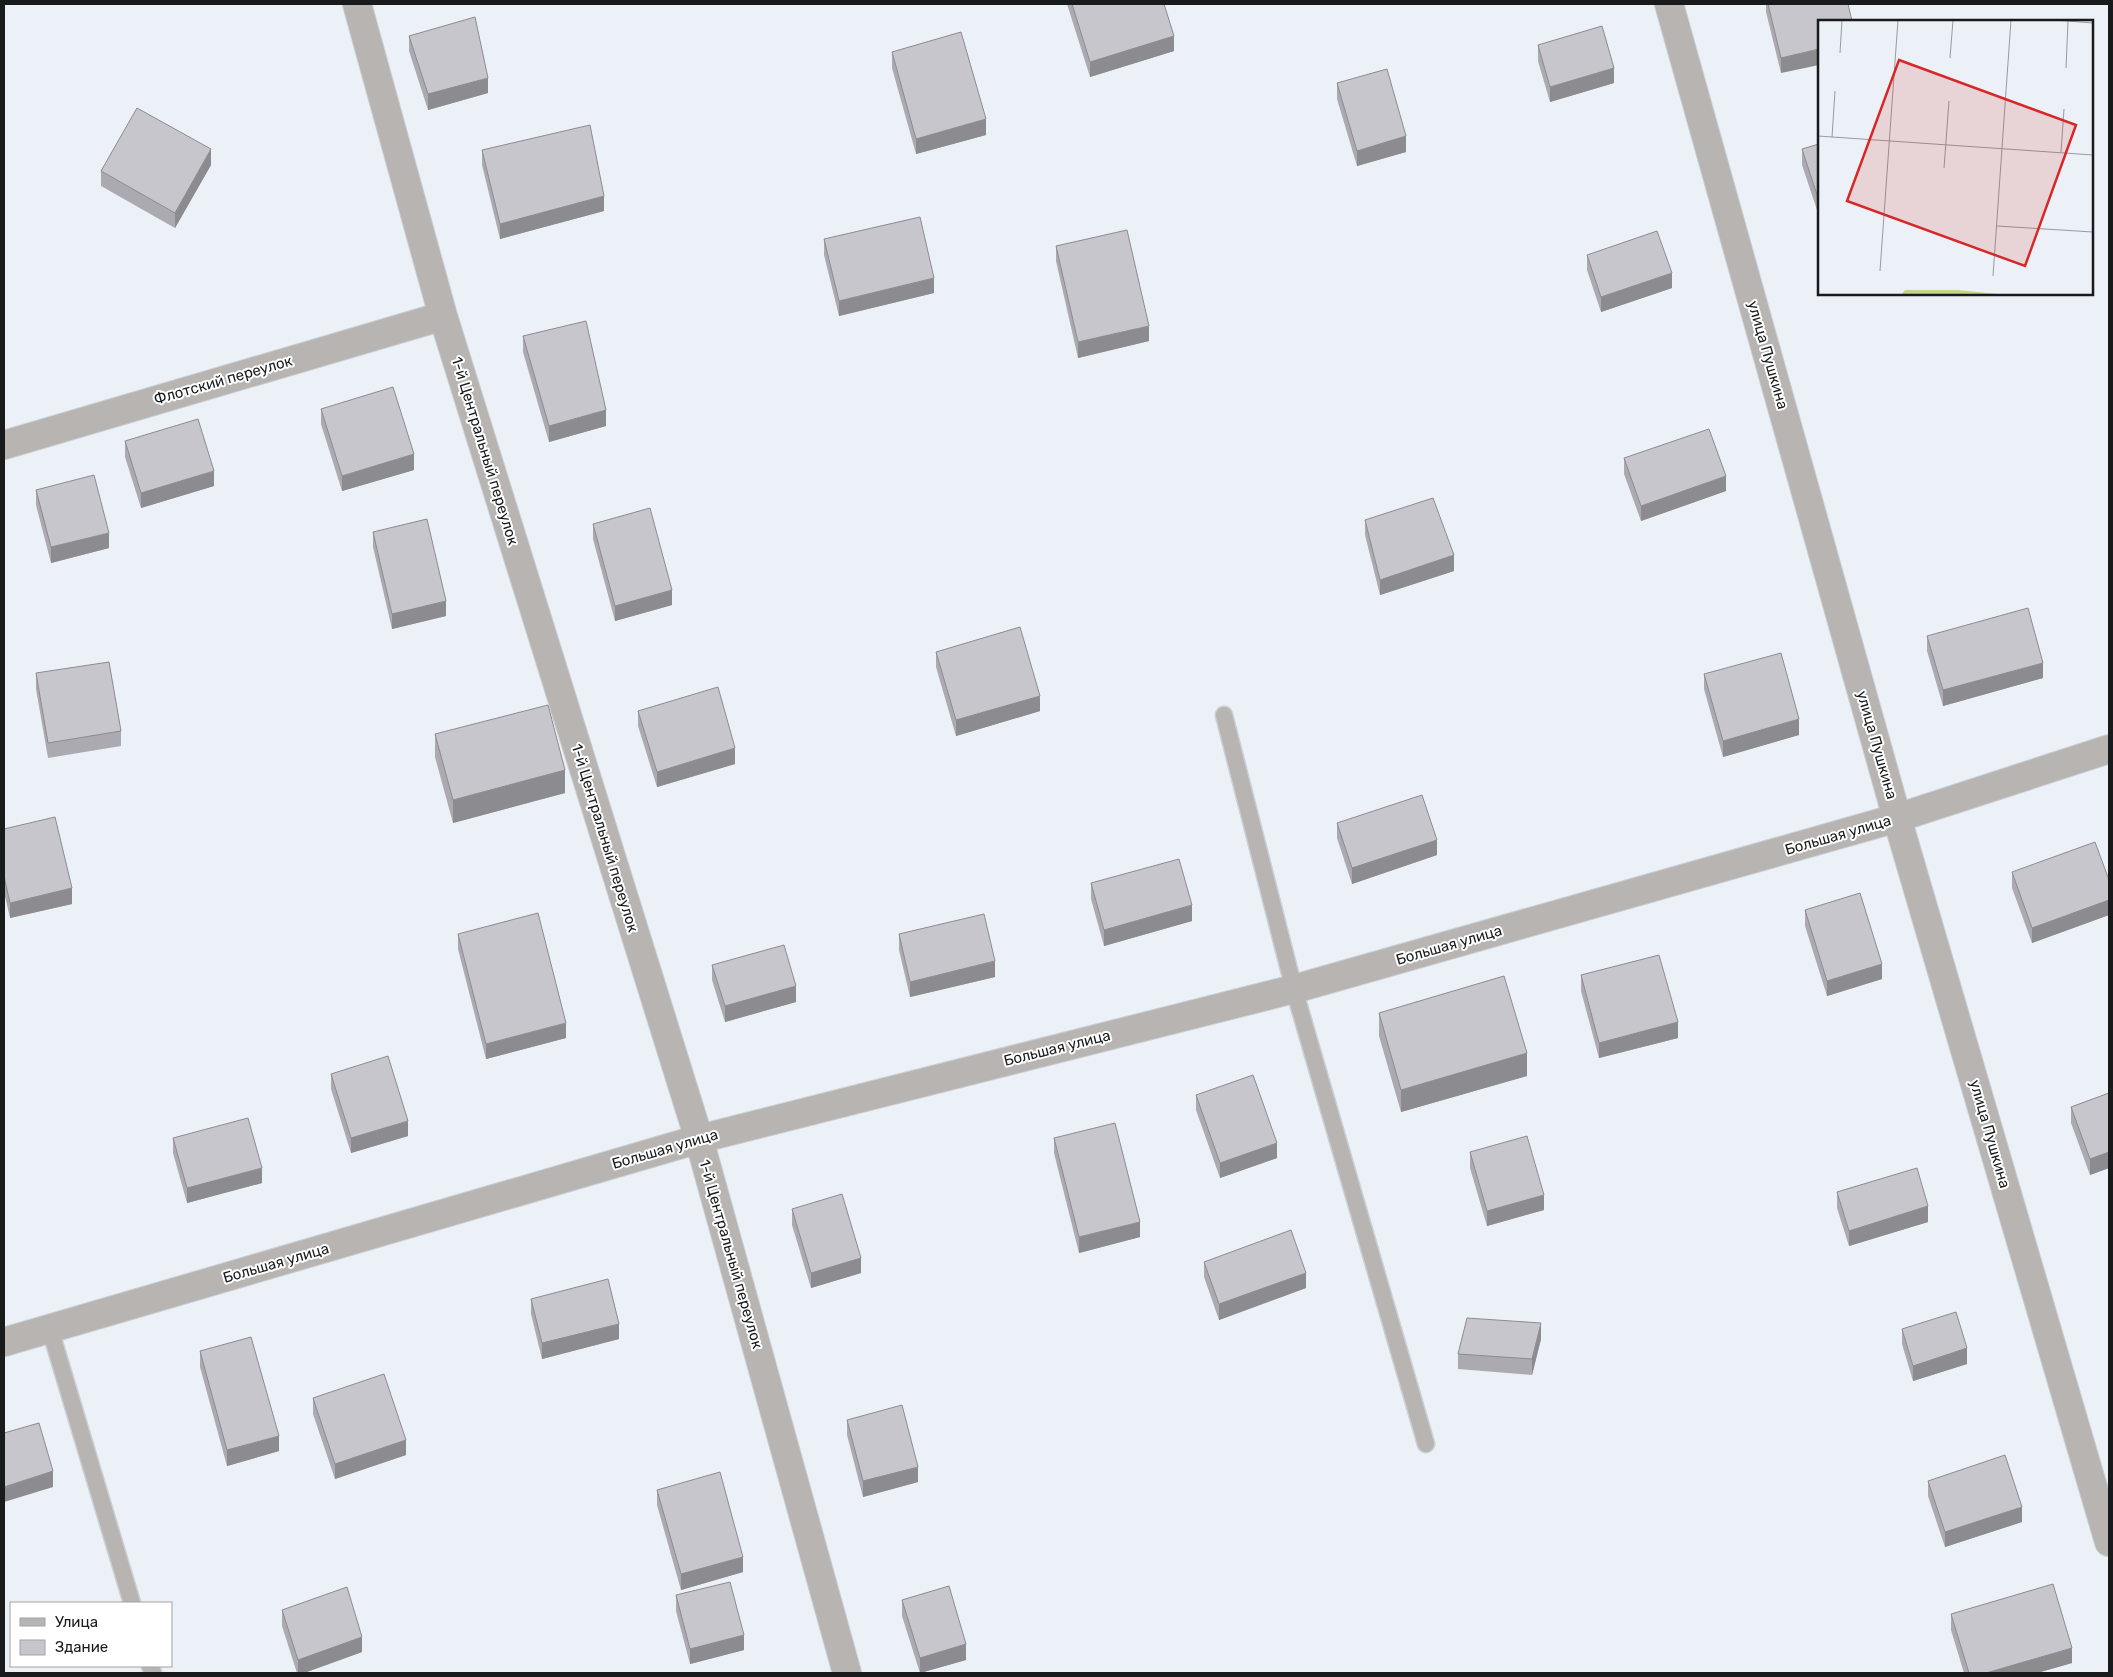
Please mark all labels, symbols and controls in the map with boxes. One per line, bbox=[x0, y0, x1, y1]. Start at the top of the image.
inset map bbox=[1818, 20, 2093, 295]
street label: улица Пушкина bbox=[1744, 299, 1792, 411]
street label: Флотский переулок bbox=[152, 352, 294, 408]
street label: 1-й Центральный переулок bbox=[448, 355, 522, 547]
street label: улица Пушкина bbox=[1853, 689, 1901, 801]
street label: 1-й Центральный переулок bbox=[568, 742, 642, 934]
street label: Большая улица bbox=[1783, 811, 1893, 859]
street label: Большая улица bbox=[1394, 921, 1504, 969]
street label: Большая улица bbox=[1002, 1026, 1112, 1070]
street label: улица Пушкина bbox=[1966, 1078, 2014, 1190]
street label: Большая улица bbox=[610, 1125, 720, 1173]
street label: 1-й Центральный переулок bbox=[695, 1157, 767, 1351]
street label: Большая улица bbox=[221, 1239, 331, 1287]
legend bbox=[10, 1602, 172, 1667]
text: Улица bbox=[55, 1613, 98, 1631]
text: Здание bbox=[55, 1638, 108, 1656]

